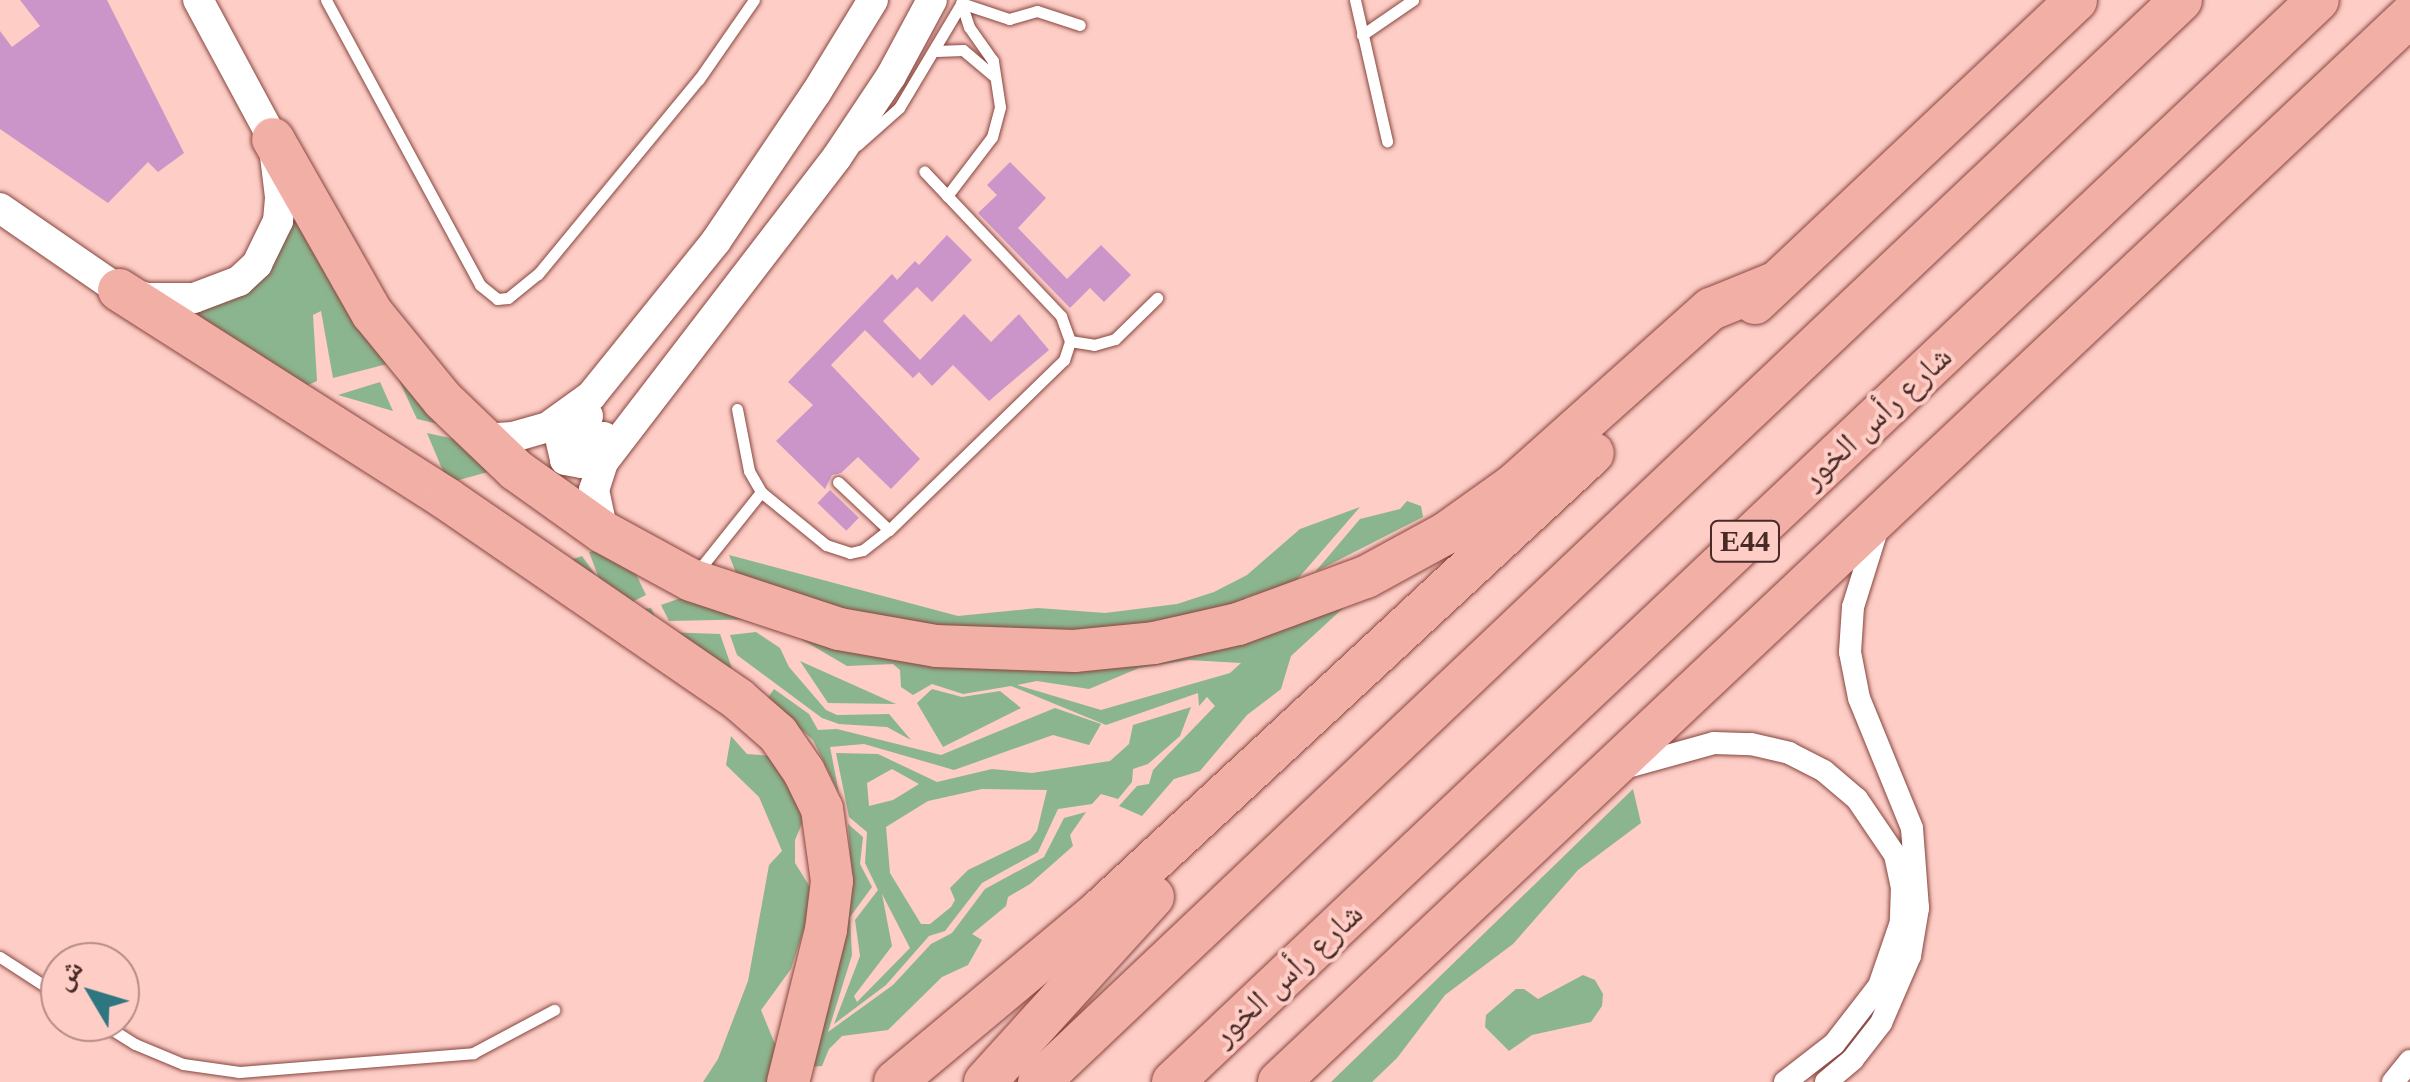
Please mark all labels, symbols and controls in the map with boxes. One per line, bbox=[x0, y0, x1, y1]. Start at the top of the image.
street label: شارع رأس الخور bbox=[1793, 337, 1959, 497]
road number: E44 bbox=[1708, 516, 1782, 566]
street label: شارع رأس الخور bbox=[1204, 894, 1370, 1054]
north arrow bbox=[40, 942, 140, 1042]
text: ش bbox=[46, 953, 89, 996]

